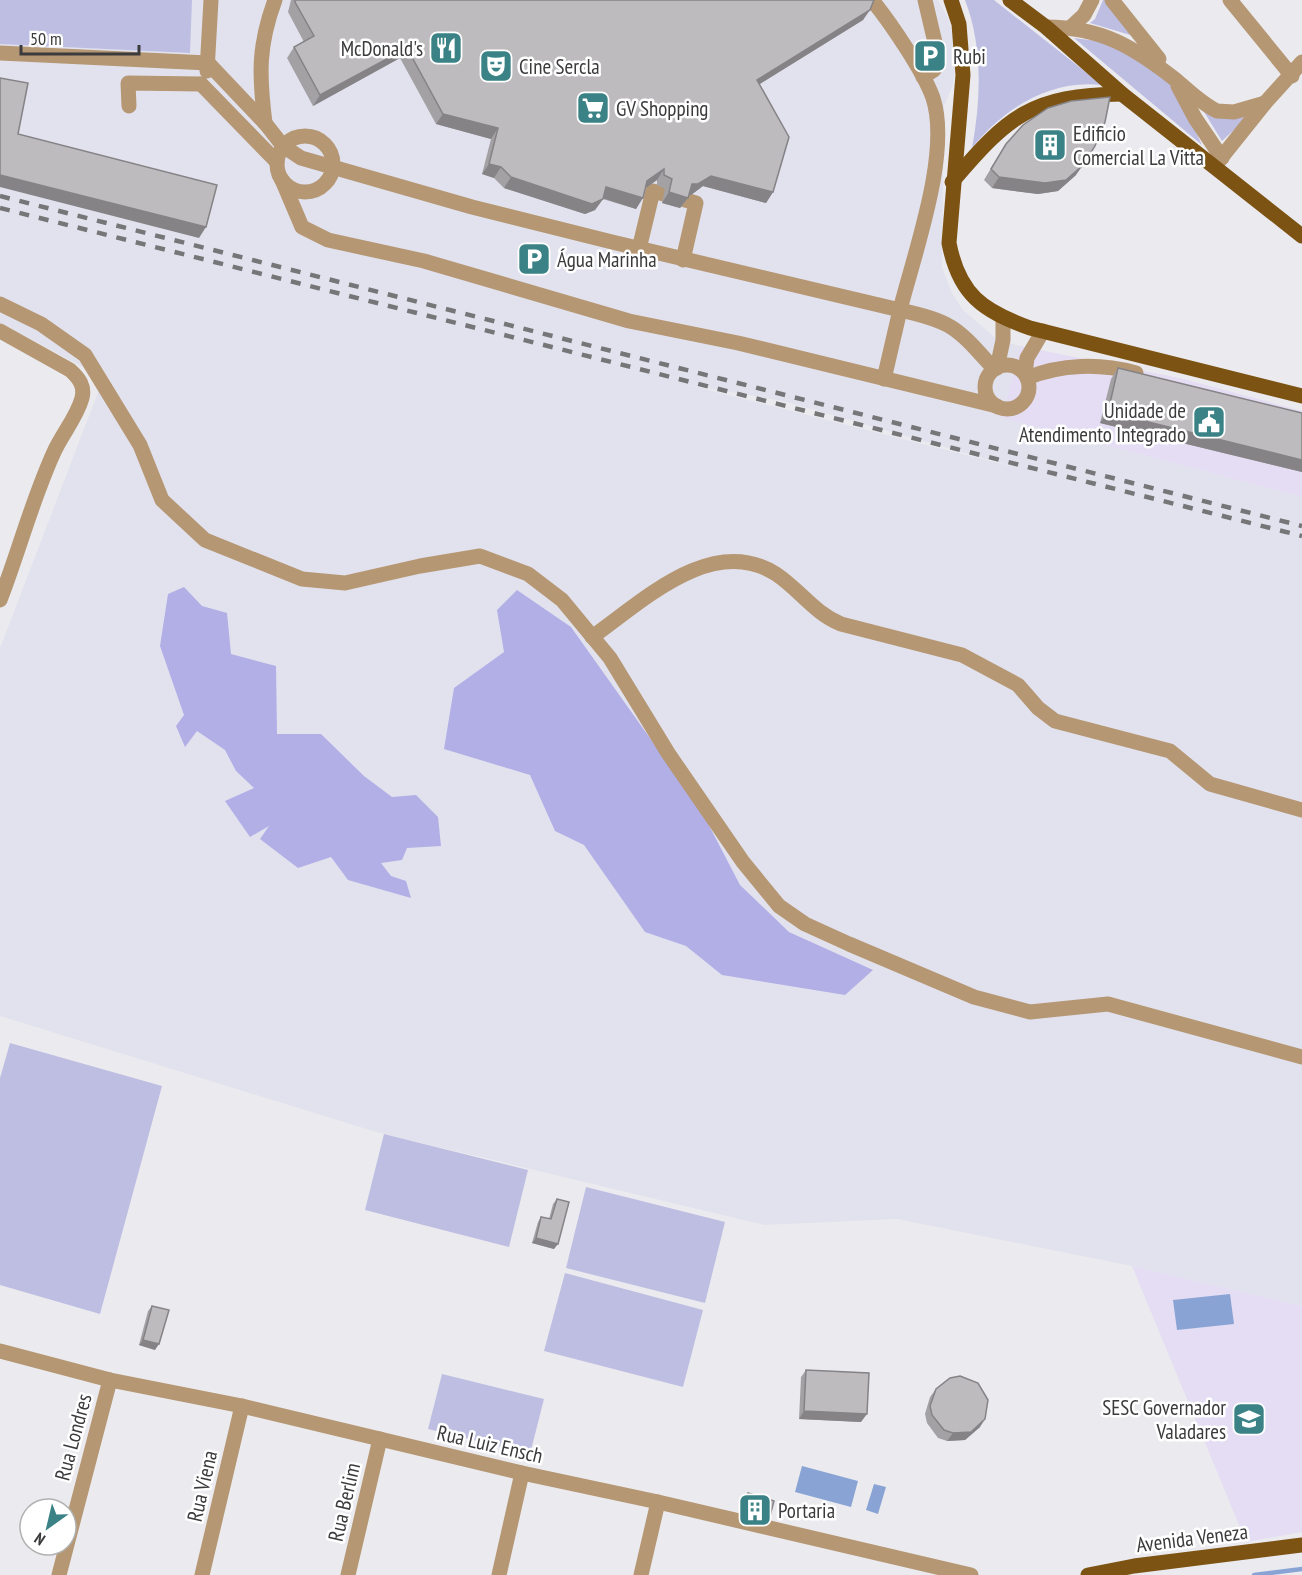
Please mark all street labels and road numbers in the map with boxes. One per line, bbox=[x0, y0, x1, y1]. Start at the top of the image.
street label: Rua Londres bbox=[48, 1391, 98, 1483]
street label: Rua Luiz Ensch bbox=[434, 1419, 546, 1469]
street label: Rua Viena bbox=[181, 1448, 223, 1524]
street label: Rua Berlim bbox=[322, 1460, 366, 1544]
street label: Avenida Veneza bbox=[1135, 1518, 1249, 1558]

